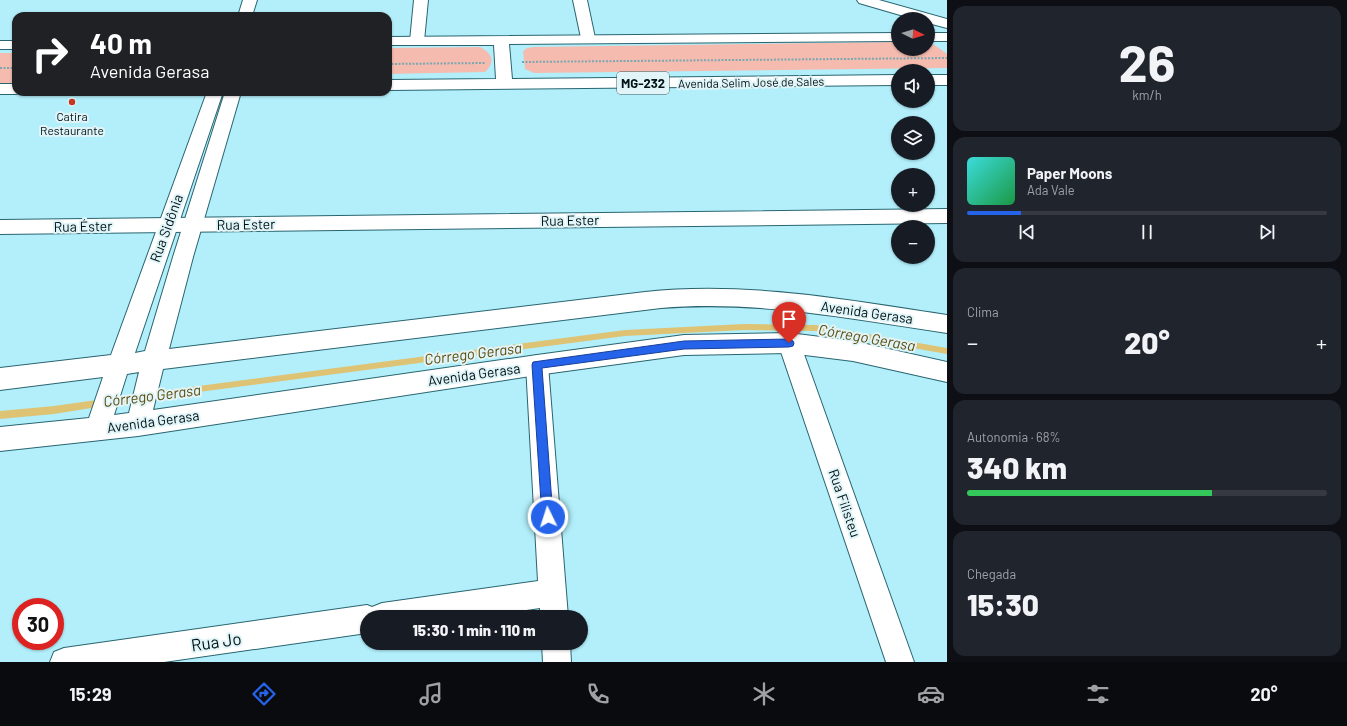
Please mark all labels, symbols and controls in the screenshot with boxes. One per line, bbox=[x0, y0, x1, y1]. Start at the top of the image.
north arrow bbox=[891, 12, 935, 56]
map controls bbox=[891, 12, 935, 264]
text: 40 m bbox=[90, 26, 152, 60]
icon: right bbox=[24, 28, 76, 80]
text: 26 bbox=[1118, 30, 1176, 92]
text: Avenida Gerasa bbox=[90, 60, 209, 82]
button: sound bbox=[891, 64, 935, 108]
road number: MG-232 bbox=[617, 72, 669, 94]
street label: Avenida Selim José de Sales bbox=[678, 74, 824, 90]
text: km/h bbox=[1132, 87, 1162, 103]
marker: Catira Restaurante bbox=[67, 97, 77, 107]
place label: Catira Restaurante bbox=[40, 109, 104, 137]
button: layers bbox=[891, 116, 935, 160]
text: Paper Moons bbox=[1027, 164, 1112, 182]
button: + bbox=[891, 168, 935, 212]
text: Ada Vale bbox=[1027, 182, 1075, 198]
street label: Rua Sidônia bbox=[146, 192, 186, 264]
street label: Rua Ester bbox=[541, 211, 599, 229]
street label: Rua Ester bbox=[217, 215, 275, 233]
street label: Rua Éster bbox=[54, 217, 112, 235]
button: − bbox=[891, 220, 935, 264]
icon: previous bbox=[1016, 221, 1038, 243]
icon: pause bbox=[1136, 221, 1158, 243]
icon: next bbox=[1256, 221, 1278, 243]
street label: Avenida Gerasa bbox=[820, 297, 914, 327]
pin bbox=[772, 302, 806, 343]
text: Clima bbox=[967, 304, 999, 320]
icon: arrive bbox=[778, 308, 800, 330]
water label: Córrego Gerasa bbox=[817, 320, 917, 354]
text: 20° bbox=[1124, 324, 1170, 360]
text: − bbox=[967, 329, 978, 355]
text: + bbox=[1316, 329, 1327, 355]
water label: Córrego Gerasa bbox=[423, 338, 523, 368]
street label: Avenida Gerasa bbox=[427, 359, 521, 389]
water label: Córrego Gerasa bbox=[102, 380, 202, 410]
street label: Avenida Gerasa bbox=[106, 406, 200, 436]
text: Autonomia · 68% bbox=[967, 429, 1061, 445]
text: 340 km bbox=[967, 449, 1067, 485]
street label: Rua Filisteu bbox=[825, 467, 865, 539]
position arrow bbox=[527, 496, 569, 538]
text: Chegada bbox=[967, 566, 1016, 582]
text: 15:30 bbox=[967, 586, 1039, 622]
speed limit sign: 30 bbox=[12, 598, 64, 650]
text: 15:30 · 1 min · 110 m bbox=[412, 621, 536, 639]
street label: Rua Jo bbox=[190, 628, 242, 654]
icon: directions bbox=[250, 680, 278, 708]
icon: music bbox=[417, 680, 445, 708]
icon: phone bbox=[584, 680, 612, 708]
icon: climate bbox=[750, 680, 778, 708]
icon: car bbox=[917, 680, 945, 708]
icon: filters bbox=[1084, 680, 1112, 708]
text: 15:29 bbox=[69, 683, 112, 705]
text: 20° bbox=[1251, 683, 1278, 705]

